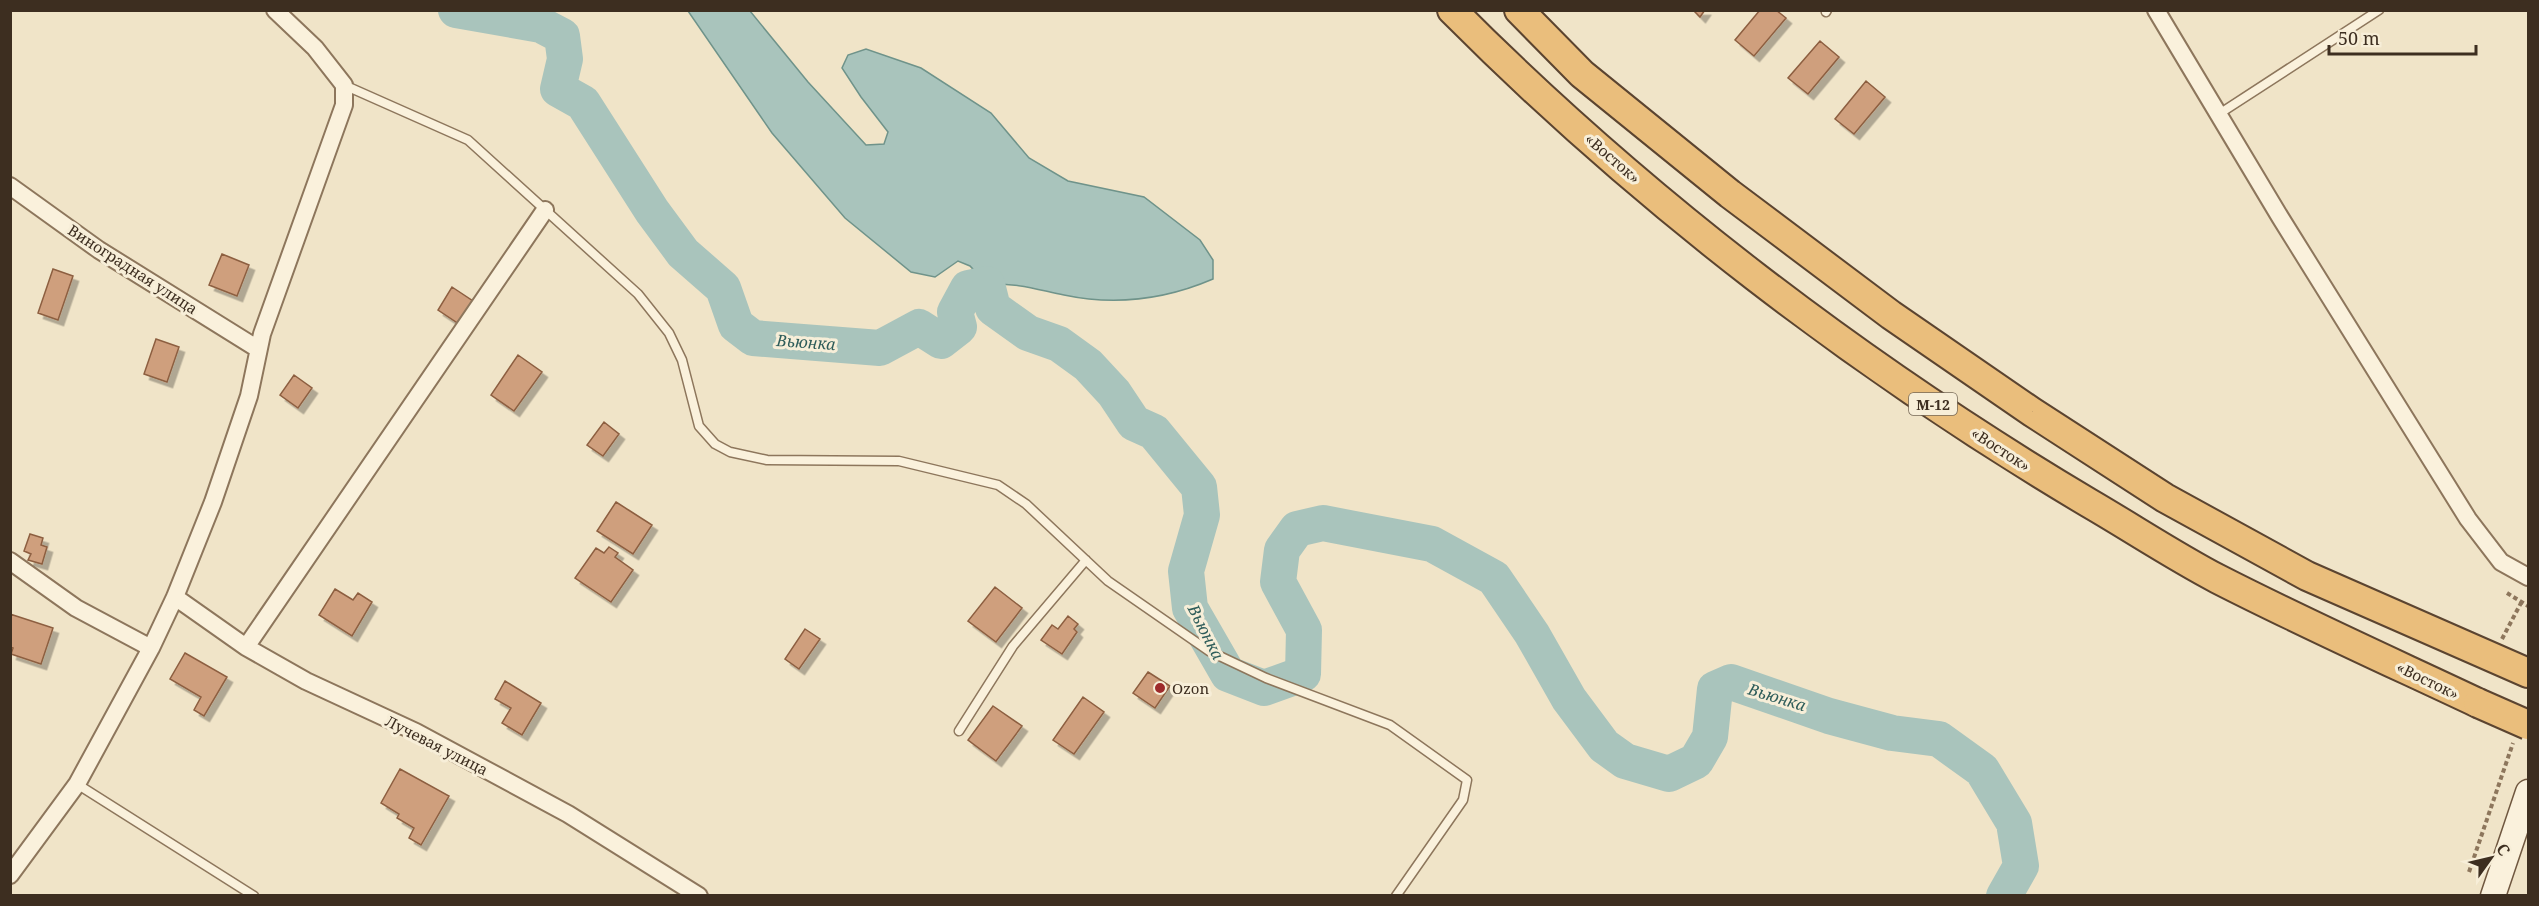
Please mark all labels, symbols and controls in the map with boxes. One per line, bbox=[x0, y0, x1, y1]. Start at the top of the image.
scale bar bbox=[2329, 18, 2476, 56]
text: 50 m bbox=[2338, 26, 2380, 50]
street label: «Восток» bbox=[1581, 129, 1645, 187]
street label: Виноградная улица bbox=[64, 220, 202, 318]
water label: Вьюнка bbox=[775, 329, 836, 355]
road number: М-12 bbox=[1909, 393, 1957, 415]
street label: «Восток» bbox=[1968, 422, 2034, 476]
water label: Вьюнка bbox=[1182, 600, 1229, 663]
street label: «Восток» bbox=[2394, 656, 2462, 704]
place label: Ozon bbox=[1172, 678, 1209, 698]
water label: Вьюнка bbox=[1744, 678, 1809, 716]
marker: Ozon bbox=[1153, 681, 1167, 695]
street label: Лучевая улица bbox=[382, 711, 492, 779]
north arrow bbox=[2461, 828, 2521, 888]
text: С bbox=[2491, 839, 2515, 860]

